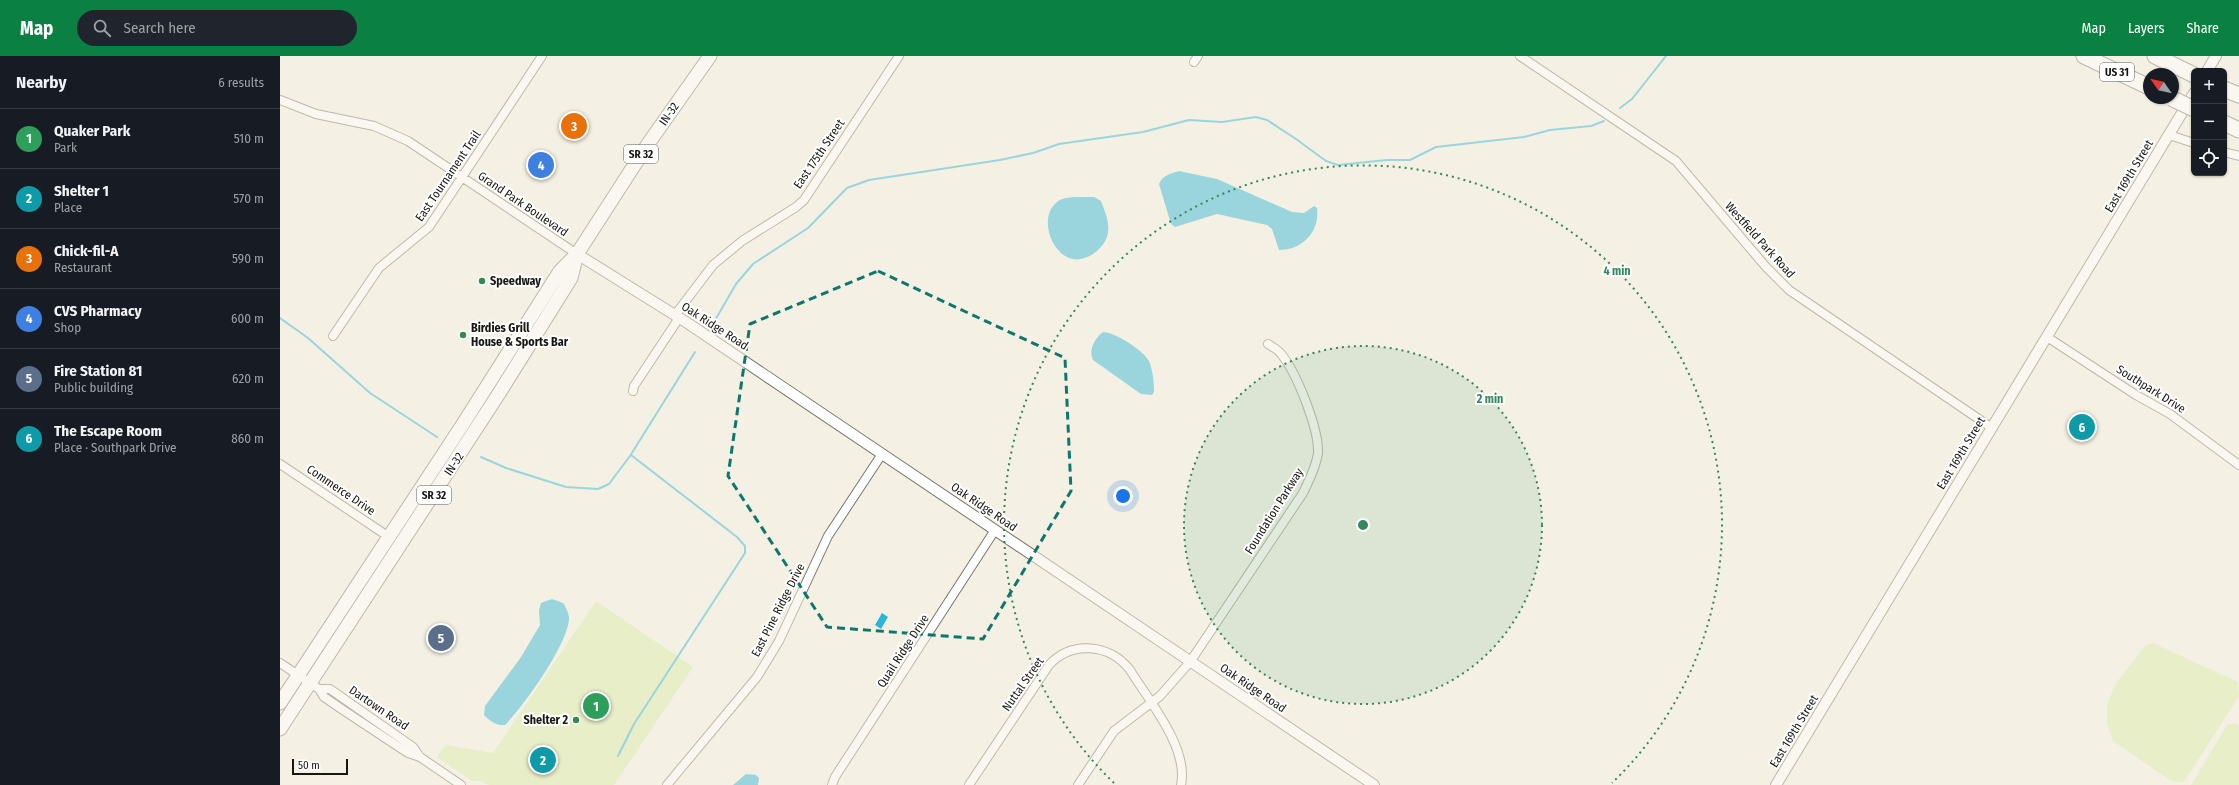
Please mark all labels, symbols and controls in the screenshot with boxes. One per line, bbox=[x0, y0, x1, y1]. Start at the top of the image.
search box bbox=[77, 10, 357, 46]
text: Map bbox=[20, 17, 53, 40]
icon: search bbox=[91, 17, 113, 39]
text: Search here bbox=[123, 19, 196, 37]
text: Map bbox=[2082, 20, 2106, 37]
text: Layers bbox=[2128, 20, 2164, 37]
text: Share bbox=[2186, 20, 2219, 37]
road number: US 31 bbox=[2100, 63, 2134, 81]
north arrow bbox=[2143, 68, 2179, 104]
map controls bbox=[2191, 68, 2227, 176]
button: + bbox=[2191, 68, 2227, 104]
text: Nearby bbox=[16, 72, 67, 93]
text: 6 results bbox=[218, 75, 264, 90]
street label: IN-32 bbox=[656, 100, 682, 128]
button: − bbox=[2191, 104, 2227, 140]
pin: 3 bbox=[561, 111, 587, 141]
street label: East 175th Street bbox=[791, 117, 847, 191]
text: Quaker Park bbox=[54, 122, 130, 140]
street label: East Tournament Trail bbox=[412, 128, 484, 224]
text: 1 bbox=[26, 131, 32, 146]
text: 510 m bbox=[234, 131, 264, 146]
street label: East 169th Street bbox=[2102, 137, 2156, 215]
text: Park bbox=[54, 140, 77, 155]
button: locate bbox=[2191, 140, 2227, 176]
road number: SR 32 bbox=[624, 145, 658, 163]
pin: 4 bbox=[528, 150, 554, 180]
street label: Grand Park Boulevard bbox=[475, 169, 571, 239]
text: Shelter 1 bbox=[54, 182, 109, 200]
text: 2 bbox=[26, 191, 32, 206]
text: 570 m bbox=[233, 191, 264, 206]
street label: Westfield Park Road bbox=[1722, 199, 1798, 281]
text: Place bbox=[54, 200, 82, 215]
text: Chick-fil-A bbox=[54, 242, 118, 260]
text: 3 bbox=[26, 251, 32, 266]
text: 590 m bbox=[232, 251, 264, 266]
text: Restaurant bbox=[54, 260, 112, 275]
text: 4 min bbox=[1603, 264, 1631, 278]
place label: Speedway bbox=[490, 274, 541, 288]
marker: Speedway bbox=[477, 276, 487, 286]
street label: Oak Ridge Road bbox=[679, 299, 751, 353]
text: CVS Pharmacy bbox=[54, 302, 142, 320]
text: 4 bbox=[26, 311, 32, 326]
text: 600 m bbox=[231, 311, 264, 326]
text: Shop bbox=[54, 320, 81, 335]
place label: Birdies Grill House & Sports Bar bbox=[471, 321, 569, 349]
marker: Birdies Grill House & Sports Bar bbox=[458, 330, 468, 340]
text: Fire Station 81 bbox=[54, 362, 142, 380]
street label: Southpark Drive bbox=[2114, 362, 2188, 416]
text: 5 bbox=[26, 371, 32, 386]
text: 620 m bbox=[232, 371, 264, 386]
text: Public building bbox=[54, 380, 133, 395]
text: 2 min bbox=[1476, 392, 1503, 406]
pin: 6 bbox=[2069, 412, 2095, 442]
street label: East 169th Street bbox=[1934, 414, 1988, 492]
text: The Escape Room bbox=[54, 422, 162, 440]
text: 6 bbox=[26, 431, 32, 446]
text: 860 m bbox=[231, 431, 264, 446]
text: Place · Southpark Drive bbox=[54, 440, 177, 455]
street label: IN-32 bbox=[441, 450, 467, 478]
street label: Commerce Drive bbox=[304, 462, 378, 518]
street label: Foundation Parkway bbox=[1242, 465, 1306, 556]
street label: Oak Ridge Road bbox=[948, 480, 1020, 534]
road number: SR 32 bbox=[417, 486, 451, 504]
your location bbox=[1113, 486, 1133, 506]
centre of rings bbox=[1356, 518, 1370, 532]
street label: East Pine Ridge Drive bbox=[748, 561, 808, 659]
street label: Quail Ridge Drive bbox=[874, 612, 932, 690]
pin: 5 bbox=[428, 623, 454, 653]
street label: Nuttal Street bbox=[999, 654, 1047, 714]
street label: Oak Ridge Road bbox=[1217, 661, 1289, 715]
street label: Dartown Road bbox=[347, 683, 411, 733]
pin: 1 bbox=[583, 691, 609, 721]
street label: East 169th Street bbox=[1767, 692, 1821, 770]
place label: Shelter 2 bbox=[524, 713, 568, 727]
marker: Shelter 2 bbox=[571, 715, 581, 725]
pin: 2 bbox=[530, 745, 556, 775]
scale bar bbox=[292, 757, 348, 776]
text: 50 m bbox=[298, 759, 320, 772]

